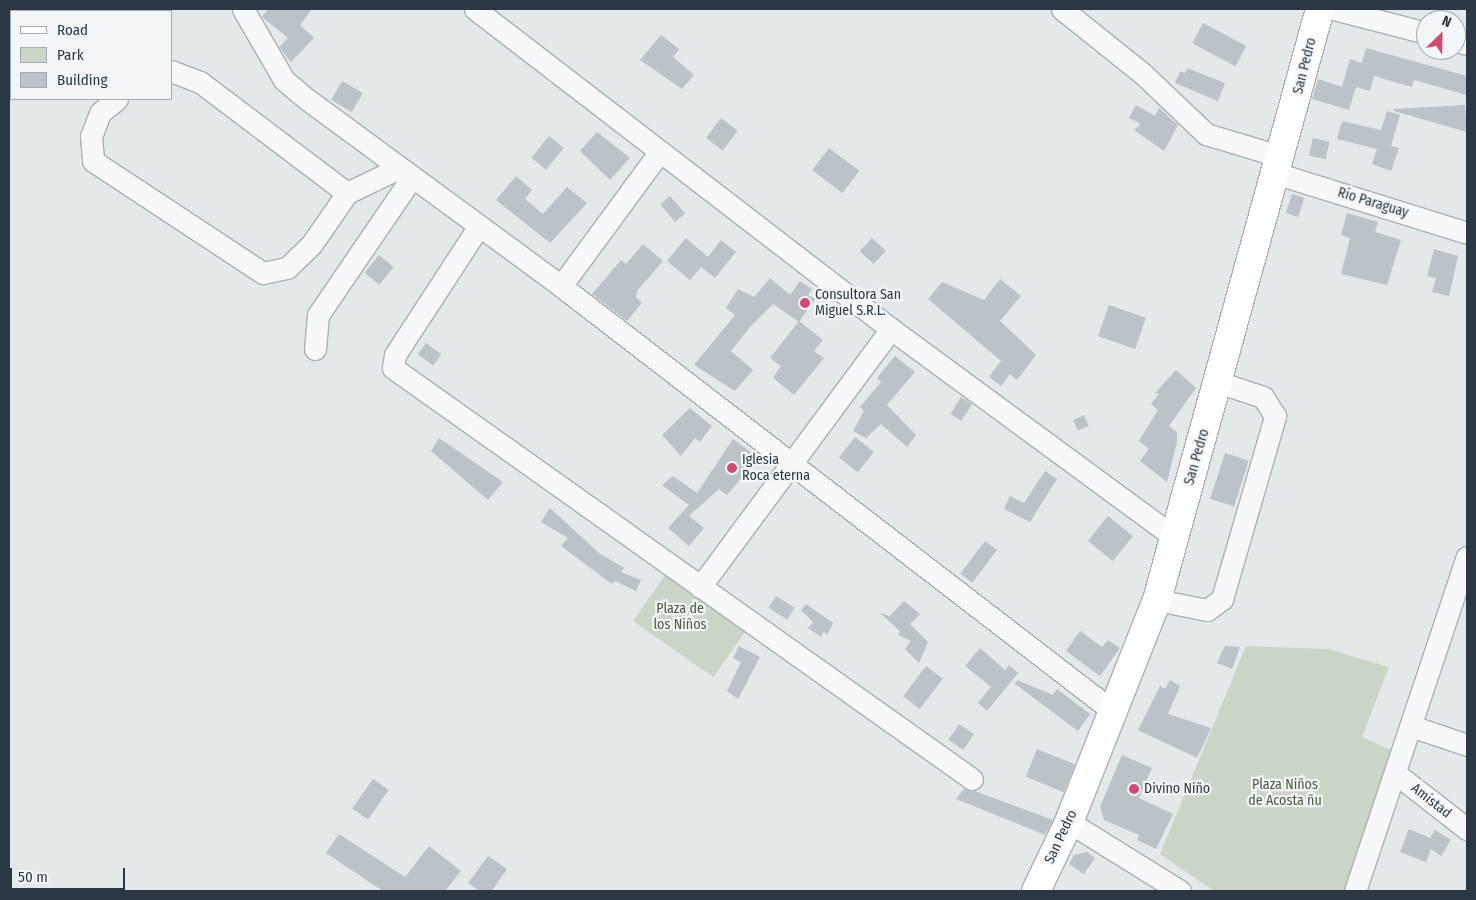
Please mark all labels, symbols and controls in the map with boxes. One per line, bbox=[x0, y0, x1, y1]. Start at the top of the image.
legend bbox=[10, 10, 172, 100]
north arrow bbox=[1416, 10, 1466, 60]
text: N bbox=[1439, 12, 1454, 31]
text: Road bbox=[57, 21, 88, 39]
street label: San Pedro bbox=[1290, 36, 1320, 96]
text: Park bbox=[57, 46, 84, 64]
text: Building bbox=[57, 71, 108, 89]
street label: Río Paraguay bbox=[1336, 184, 1410, 222]
place label: Consultora San Miguel S.R.L. bbox=[815, 287, 901, 320]
marker: Consultora San Miguel S.R.L. bbox=[799, 297, 811, 309]
street label: San Pedro bbox=[1181, 427, 1213, 487]
place label: Iglesia Roca eterna bbox=[742, 452, 810, 484]
marker: Iglesia Roca eterna bbox=[726, 462, 738, 474]
park label: Plaza de los Niños bbox=[653, 601, 707, 634]
park label: Plaza Niños de Acosta ñu bbox=[1248, 777, 1322, 810]
street label: Amistad bbox=[1408, 780, 1454, 822]
place label: Divino Niño bbox=[1144, 781, 1210, 797]
marker: Divino Niño bbox=[1128, 783, 1140, 795]
street label: San Pedro bbox=[1041, 807, 1081, 867]
scale bar bbox=[12, 858, 128, 890]
text: 50 m bbox=[18, 868, 48, 886]

